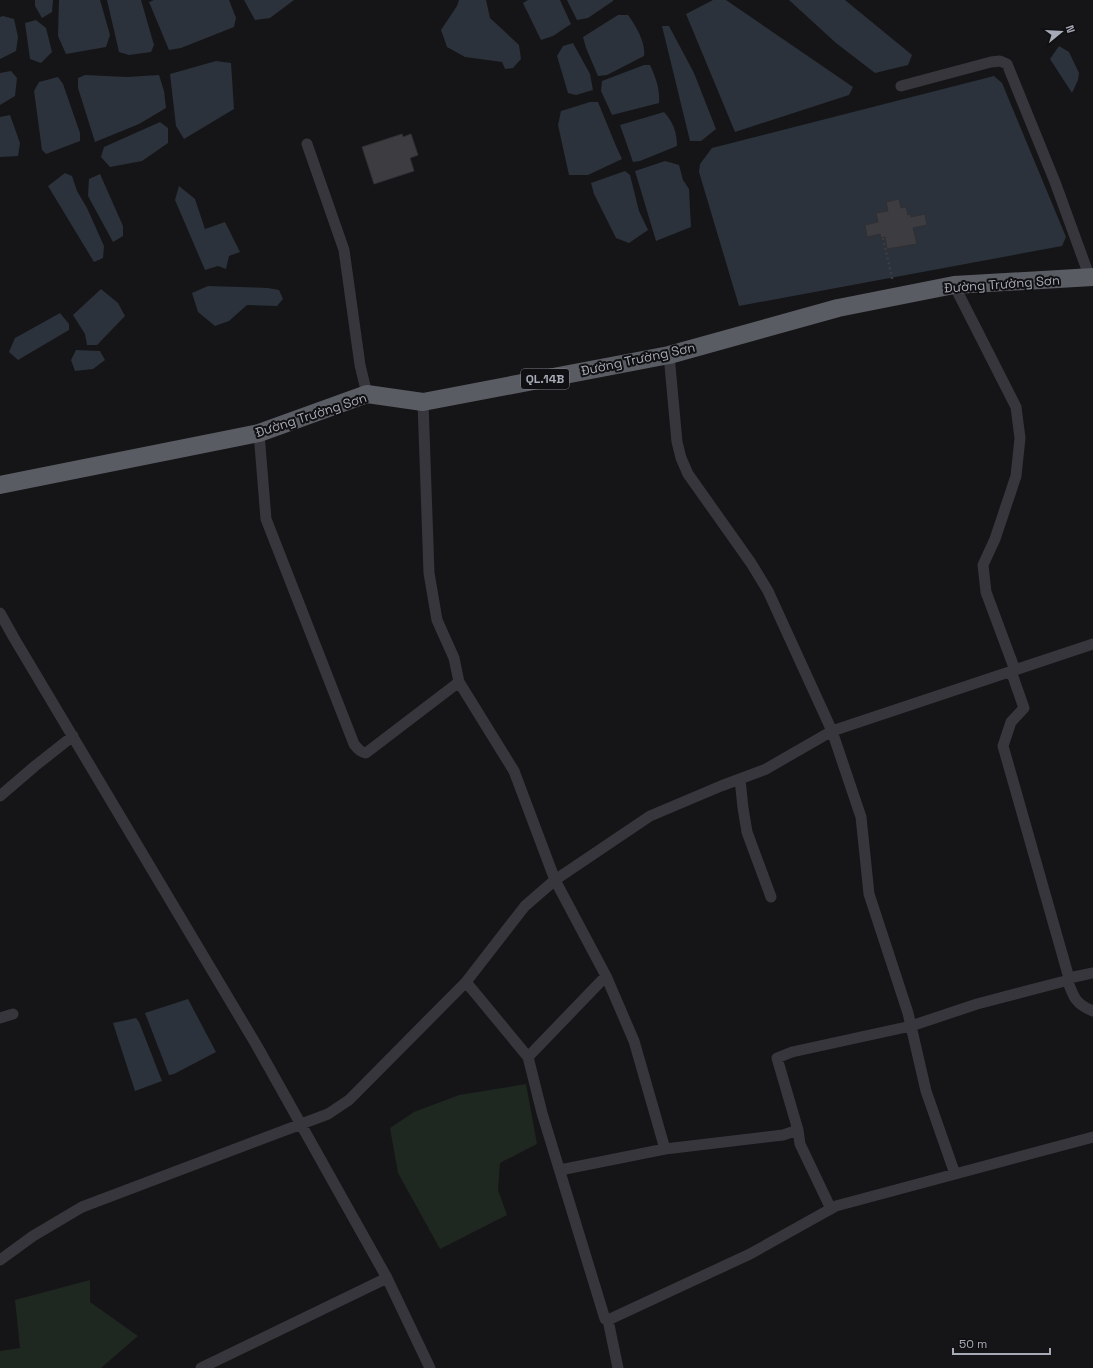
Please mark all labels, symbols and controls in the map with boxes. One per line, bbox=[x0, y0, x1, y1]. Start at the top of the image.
north arrow bbox=[1041, 12, 1081, 52]
text: N bbox=[1063, 23, 1078, 35]
street label: Đường Trường Sơn bbox=[943, 271, 1061, 297]
street label: Đường Trường Sơn bbox=[579, 339, 697, 379]
road number: QL.14B bbox=[521, 369, 569, 389]
street label: Đường Trường Sơn bbox=[253, 389, 369, 441]
scale bar bbox=[953, 1330, 1050, 1356]
text: 50 m bbox=[959, 1336, 987, 1352]

